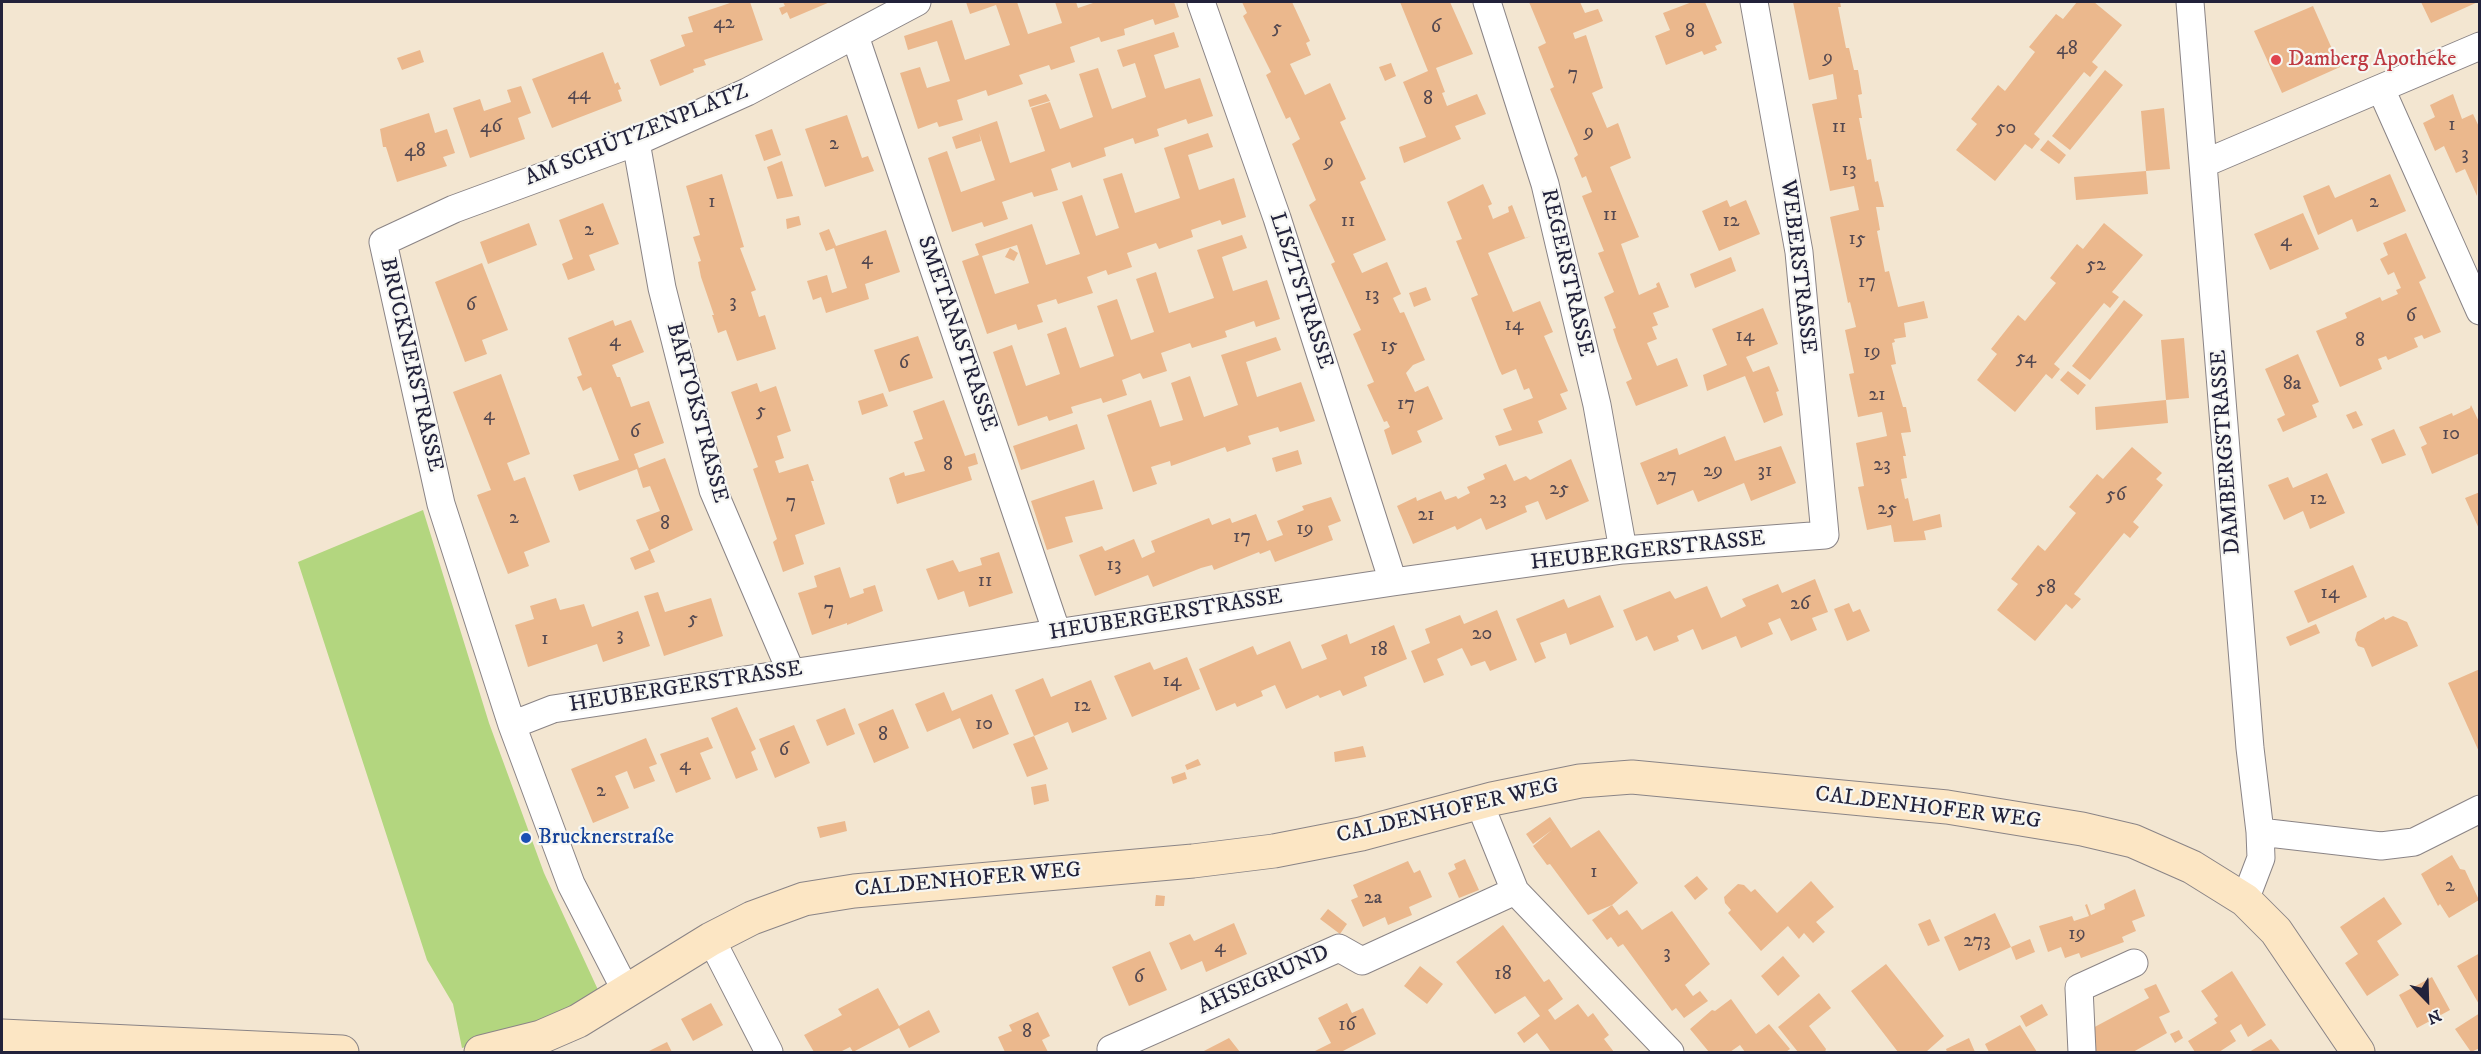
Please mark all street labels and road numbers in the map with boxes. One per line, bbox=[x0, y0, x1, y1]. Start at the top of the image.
street label: AM SCHÜTZENPLATZ bbox=[522, 79, 752, 193]
street label: WEBERSTRASSE bbox=[1773, 178, 1821, 356]
street label: REGERSTRASSE bbox=[1534, 187, 1598, 359]
street label: LISZTSTRASSE bbox=[1262, 210, 1338, 372]
street label: SMETANASTRASSE bbox=[910, 233, 1002, 435]
street label: BRUCKNERSTRASSE bbox=[373, 255, 447, 475]
street label: BARTOKSTRASSE bbox=[659, 320, 733, 506]
street label: DAMBERGSTRASSE bbox=[2207, 349, 2247, 555]
street label: HEUBERGERSTRASSE bbox=[1529, 527, 1767, 577]
street label: HEUBERGERSTRASSE bbox=[1047, 585, 1285, 647]
street label: HEUBERGERSTRASSE bbox=[567, 657, 805, 719]
street label: CALDENHOFER WEG bbox=[1334, 774, 1562, 850]
street label: CALDENHOFER WEG bbox=[1814, 782, 2042, 836]
street label: CALDENHOFER WEG bbox=[854, 858, 1082, 904]
street label: AHSEGRUND bbox=[1194, 940, 1334, 1022]

